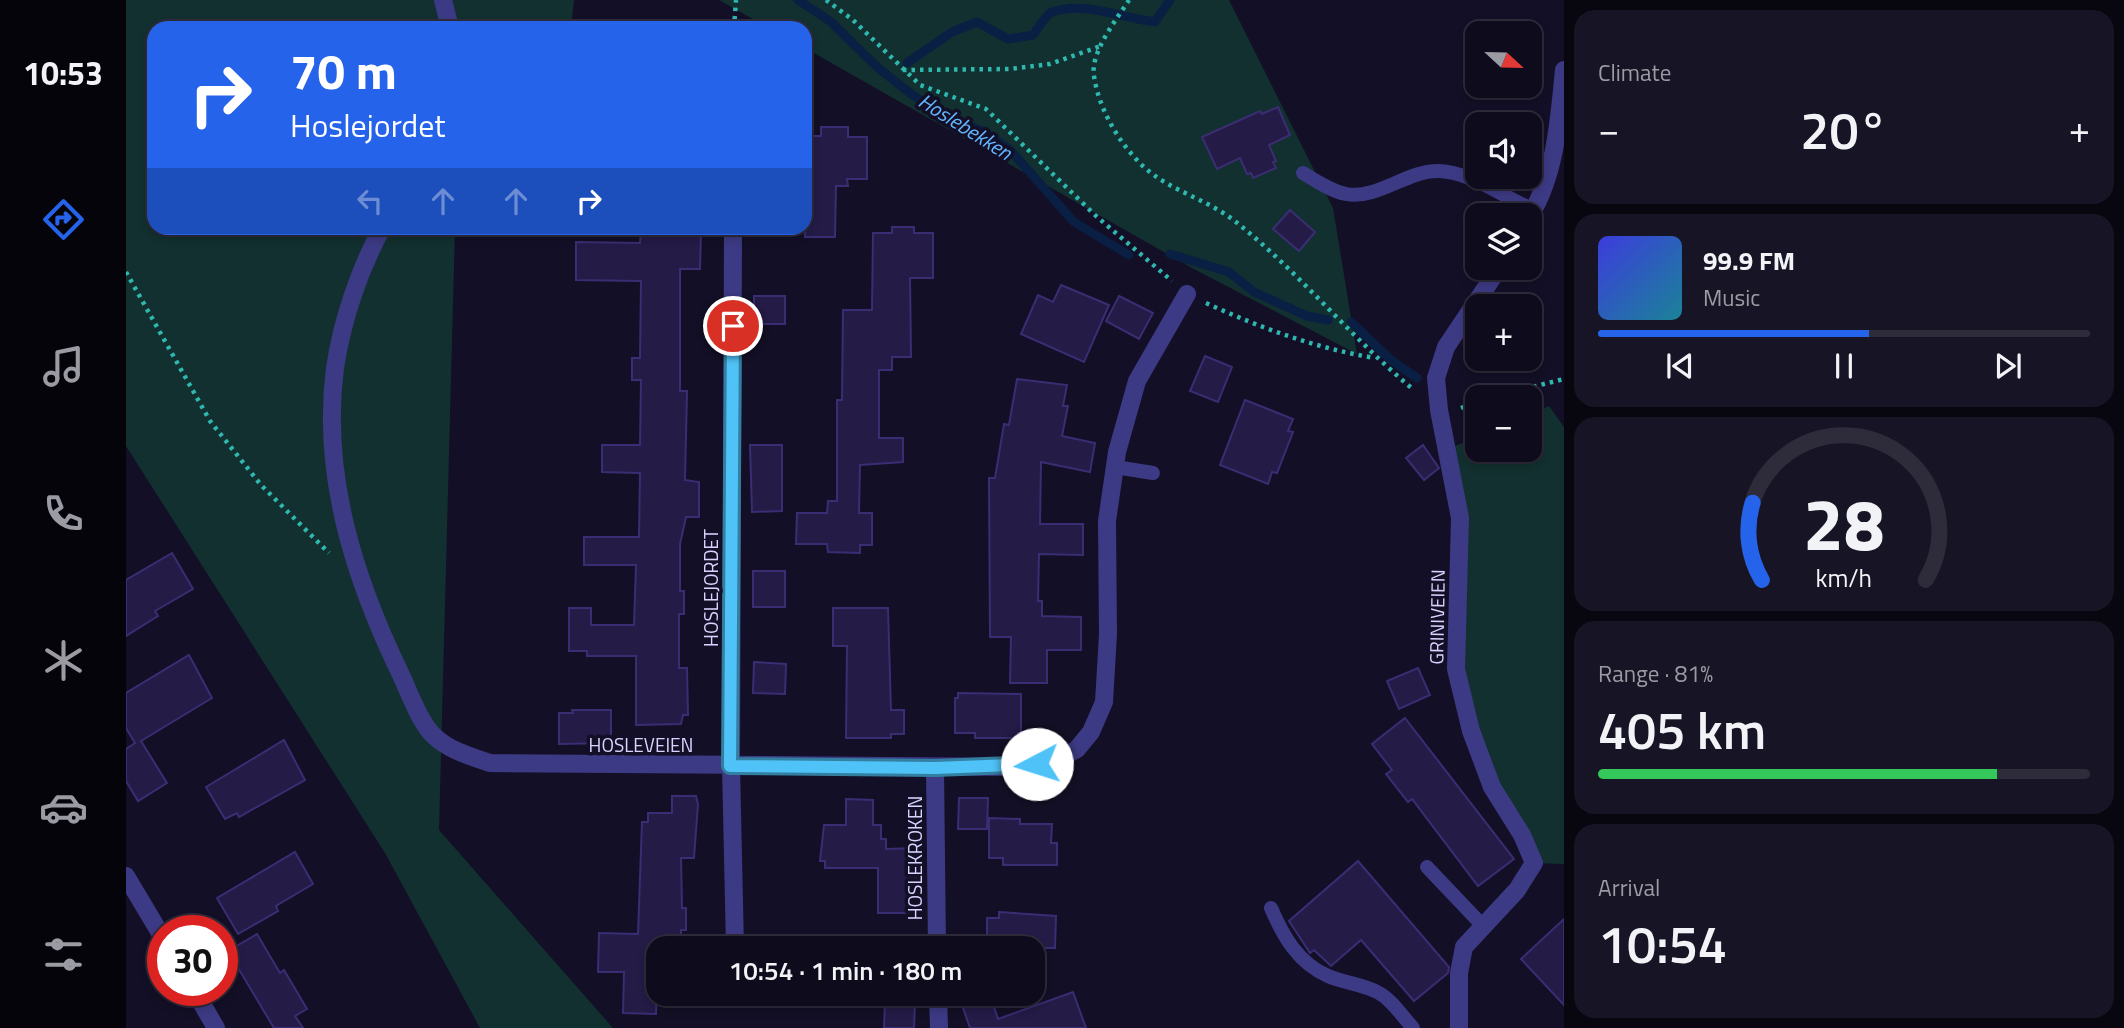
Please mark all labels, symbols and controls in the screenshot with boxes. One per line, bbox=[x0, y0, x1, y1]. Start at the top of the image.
north arrow bbox=[1465, 21, 1542, 98]
map controls bbox=[1465, 21, 1542, 462]
text: 70 m bbox=[290, 33, 397, 108]
text: 10:53 bbox=[23, 49, 103, 97]
icon: right bbox=[175, 49, 266, 140]
text: Climate bbox=[1598, 55, 1671, 90]
water label: Hoslebekken bbox=[912, 85, 1019, 168]
text: 20° bbox=[1800, 90, 1888, 169]
text: − bbox=[1598, 100, 1619, 158]
text: + bbox=[2069, 100, 2090, 158]
text: Hoslejordet bbox=[290, 101, 446, 149]
button: sound bbox=[1465, 112, 1542, 189]
icon: left bbox=[351, 182, 389, 220]
icon: ahead bbox=[424, 182, 462, 220]
icon: ahead bbox=[497, 182, 535, 220]
icon: right bbox=[570, 182, 608, 220]
icon: directions bbox=[39, 195, 88, 244]
button: layers bbox=[1465, 203, 1542, 280]
text: 99.9 FM bbox=[1703, 241, 1795, 280]
text: Music bbox=[1703, 280, 1760, 315]
button: + bbox=[1465, 294, 1542, 371]
pin bbox=[703, 296, 763, 356]
icon: arrive bbox=[714, 307, 752, 345]
icon: music bbox=[39, 342, 88, 391]
icon: previous bbox=[1661, 347, 1699, 385]
icon: pause bbox=[1825, 347, 1863, 385]
icon: next bbox=[1989, 347, 2027, 385]
button: − bbox=[1465, 385, 1542, 462]
text: 28 bbox=[1803, 468, 1885, 578]
icon: phone bbox=[39, 489, 88, 538]
street label: HOSLEJORDET bbox=[696, 529, 725, 647]
text: km/h bbox=[1816, 559, 1872, 597]
street label: GRINIVEIEN bbox=[1421, 569, 1452, 665]
icon: climate bbox=[39, 636, 88, 685]
text: Range · 81% bbox=[1598, 656, 1713, 691]
text: 405 km bbox=[1598, 690, 1766, 769]
position arrow bbox=[1000, 727, 1074, 801]
street label: HOSLEVEIEN bbox=[589, 730, 693, 759]
icon: car bbox=[39, 783, 88, 832]
street label: HOSLEKROKEN bbox=[900, 796, 929, 920]
text: Arrival bbox=[1598, 870, 1660, 905]
text: 10:54 bbox=[1598, 904, 1727, 983]
speed limit sign: 30 bbox=[147, 915, 238, 1006]
icon: filters bbox=[39, 930, 88, 979]
text: 10:54 · 1 min · 180 m bbox=[729, 951, 962, 990]

